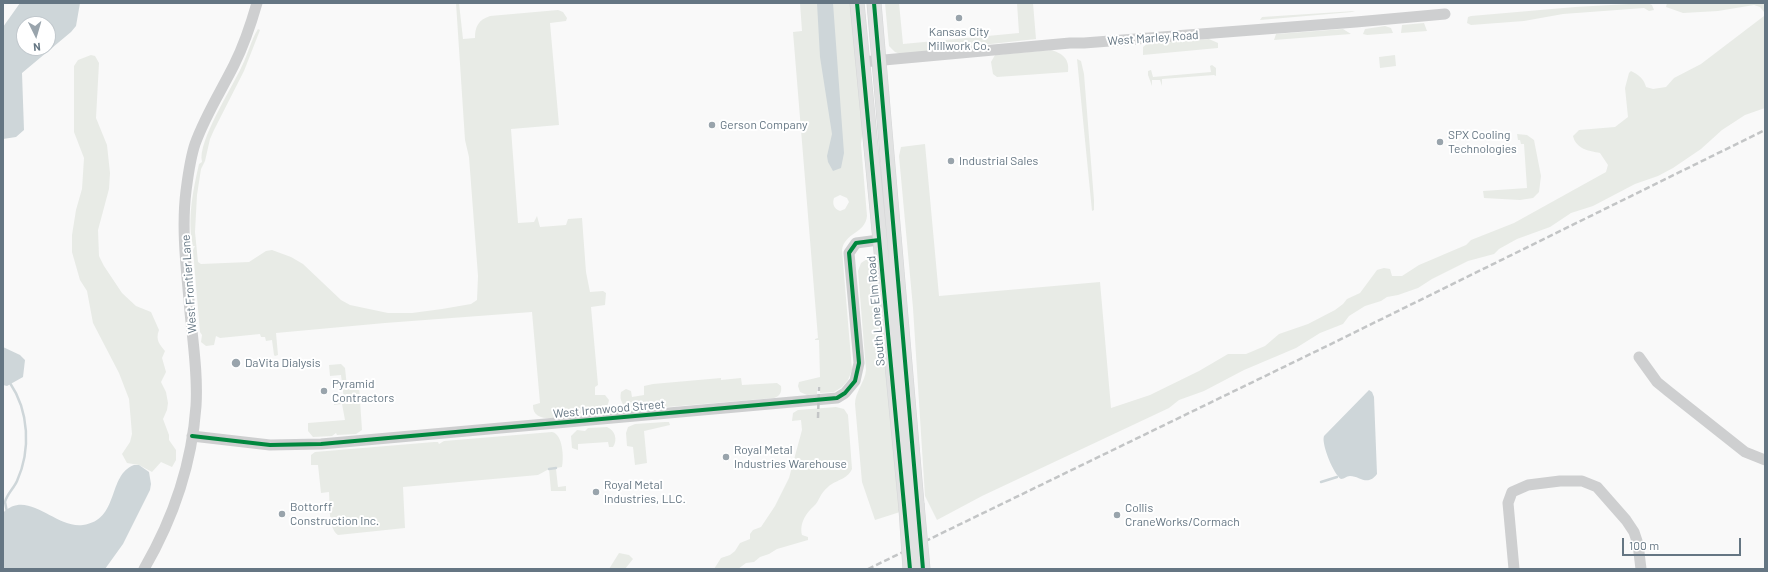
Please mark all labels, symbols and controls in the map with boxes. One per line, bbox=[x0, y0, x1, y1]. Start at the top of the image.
marker: Kansas City Millwork Co. bbox=[954, 13, 964, 23]
north arrow bbox=[16, 16, 56, 56]
place label: Kansas City Millwork Co. bbox=[928, 25, 990, 53]
street label: West Marley Road bbox=[1107, 28, 1199, 48]
text: N bbox=[33, 41, 41, 54]
place label: Gerson Company bbox=[720, 118, 808, 132]
marker: Gerson Company bbox=[707, 120, 717, 130]
place label: SPX Cooling Technologies bbox=[1448, 128, 1517, 156]
marker: SPX Cooling Technologies bbox=[1435, 137, 1445, 147]
place label: Industrial Sales bbox=[959, 154, 1038, 168]
marker: Industrial Sales bbox=[946, 156, 956, 166]
street label: West Frontier Lane bbox=[178, 234, 200, 334]
street label: South Lone Elm Road bbox=[864, 255, 888, 367]
place label: DaVita Dialysis bbox=[245, 356, 321, 370]
marker: DaVita Dialysis bbox=[230, 357, 242, 369]
place label: Pyramid Contractors bbox=[332, 377, 394, 405]
marker: Pyramid Contractors bbox=[319, 386, 329, 396]
street label: West Ironwood Street bbox=[552, 397, 666, 421]
place label: Royal Metal Industries Warehouse bbox=[734, 443, 847, 471]
marker: Royal Metal Industries Warehouse bbox=[721, 452, 731, 462]
place label: Royal Metal Industries, LLC. bbox=[604, 478, 686, 506]
marker: Royal Metal Industries, LLC. bbox=[591, 487, 601, 497]
place label: Bottorff Construction Inc. bbox=[290, 500, 379, 528]
place label: Collis CraneWorks/Cormach bbox=[1125, 501, 1240, 529]
marker: Bottorff Construction Inc. bbox=[277, 509, 287, 519]
marker: Collis CraneWorks/Cormach bbox=[1112, 510, 1122, 520]
scale bar bbox=[1624, 530, 1743, 556]
text: 100 m bbox=[1629, 538, 1659, 552]

